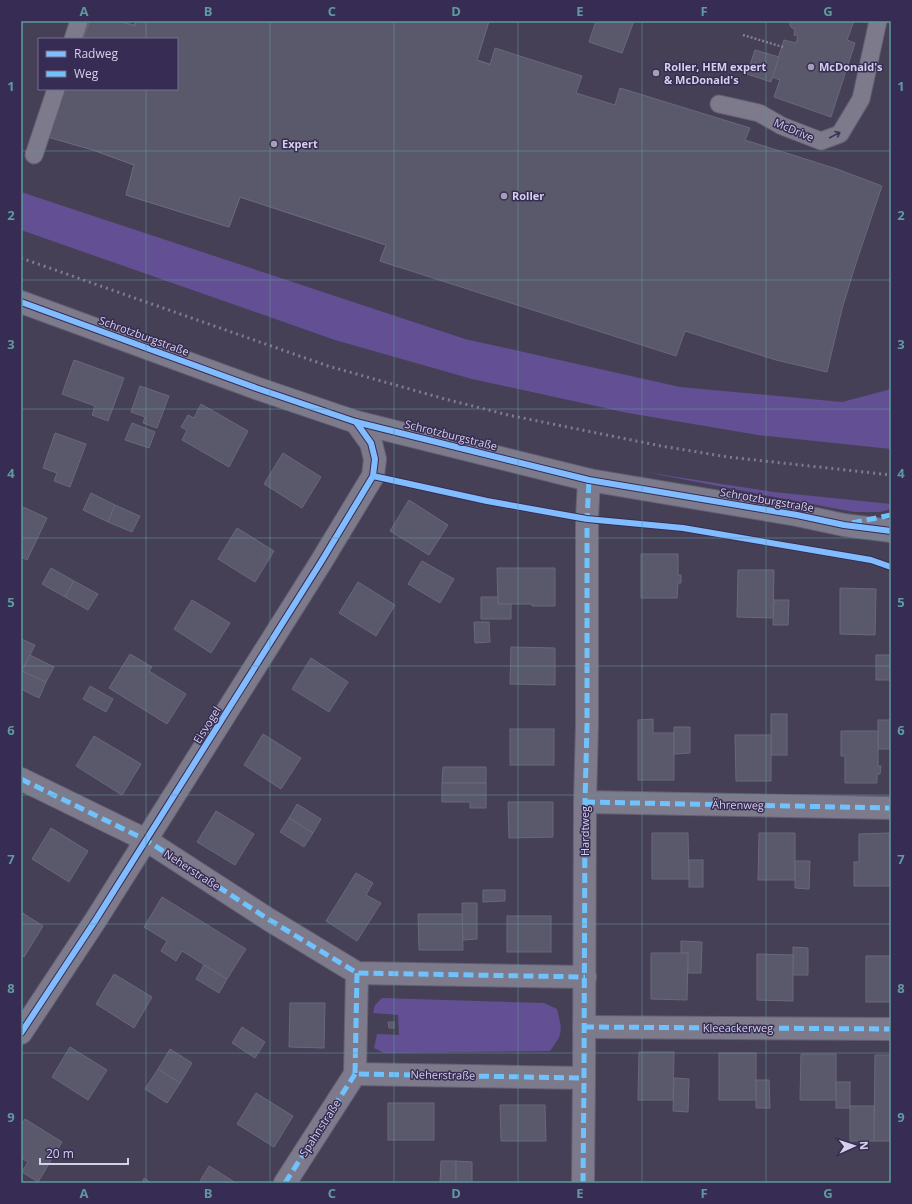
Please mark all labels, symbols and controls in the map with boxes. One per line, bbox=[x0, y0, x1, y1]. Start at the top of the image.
text: A bbox=[80, 2, 89, 20]
text: B bbox=[204, 2, 213, 20]
text: C bbox=[328, 2, 336, 20]
text: D bbox=[451, 2, 461, 20]
text: E bbox=[576, 2, 584, 20]
text: F bbox=[700, 2, 708, 20]
text: G bbox=[823, 2, 833, 20]
legend bbox=[38, 38, 178, 90]
text: Radweg bbox=[74, 45, 118, 62]
place label: Roller, HEM expert & McDonald's bbox=[664, 59, 766, 87]
place label: McDonald's bbox=[819, 59, 883, 74]
marker: McDonald's bbox=[806, 62, 816, 72]
text: Weg bbox=[74, 65, 99, 82]
marker: Roller, HEM expert & McDonald's bbox=[651, 68, 661, 78]
text: 1 bbox=[7, 77, 15, 95]
text: 1 bbox=[897, 77, 905, 95]
street label: McDrive bbox=[772, 114, 816, 145]
one-way arrow bbox=[829, 131, 841, 138]
place label: Expert bbox=[282, 136, 318, 151]
marker: Expert bbox=[269, 139, 279, 149]
place label: Roller bbox=[512, 188, 544, 203]
marker: Roller bbox=[499, 191, 509, 201]
text: 2 bbox=[7, 206, 15, 224]
text: 2 bbox=[897, 206, 905, 224]
street label: Schrotzburgstraße bbox=[97, 312, 191, 359]
text: 3 bbox=[7, 335, 15, 353]
text: 3 bbox=[897, 335, 905, 353]
street label: Schrotzburgstraße bbox=[403, 416, 499, 453]
text: 4 bbox=[7, 464, 15, 482]
text: 4 bbox=[897, 464, 905, 482]
street label: Schrotzburgstraße bbox=[719, 484, 815, 515]
text: 5 bbox=[7, 593, 15, 611]
text: 5 bbox=[897, 593, 905, 611]
street label: Eisvogel bbox=[189, 703, 224, 746]
text: 6 bbox=[7, 721, 15, 739]
text: 6 bbox=[897, 721, 905, 739]
street label: Ährenweg bbox=[712, 797, 764, 812]
street label: Hardtweg bbox=[577, 806, 592, 856]
street label: Neherstraße bbox=[161, 846, 223, 893]
text: 7 bbox=[7, 850, 15, 868]
text: 7 bbox=[897, 850, 905, 868]
text: 8 bbox=[7, 979, 15, 997]
text: 8 bbox=[897, 979, 905, 997]
street label: Kleeackerweg bbox=[703, 1020, 773, 1035]
street label: Neherstraße bbox=[411, 1066, 475, 1083]
street label: Spahnstraße bbox=[296, 1096, 344, 1159]
text: 9 bbox=[7, 1108, 15, 1126]
text: 9 bbox=[897, 1108, 905, 1126]
north arrow bbox=[834, 1126, 874, 1166]
scale bar bbox=[40, 1140, 128, 1166]
text: N bbox=[857, 1141, 872, 1150]
text: 20 m bbox=[46, 1145, 74, 1162]
text: A bbox=[80, 1184, 89, 1202]
text: B bbox=[204, 1184, 213, 1202]
text: C bbox=[328, 1184, 336, 1202]
text: D bbox=[451, 1184, 461, 1202]
text: E bbox=[576, 1184, 584, 1202]
text: F bbox=[700, 1184, 708, 1202]
text: G bbox=[823, 1184, 833, 1202]

